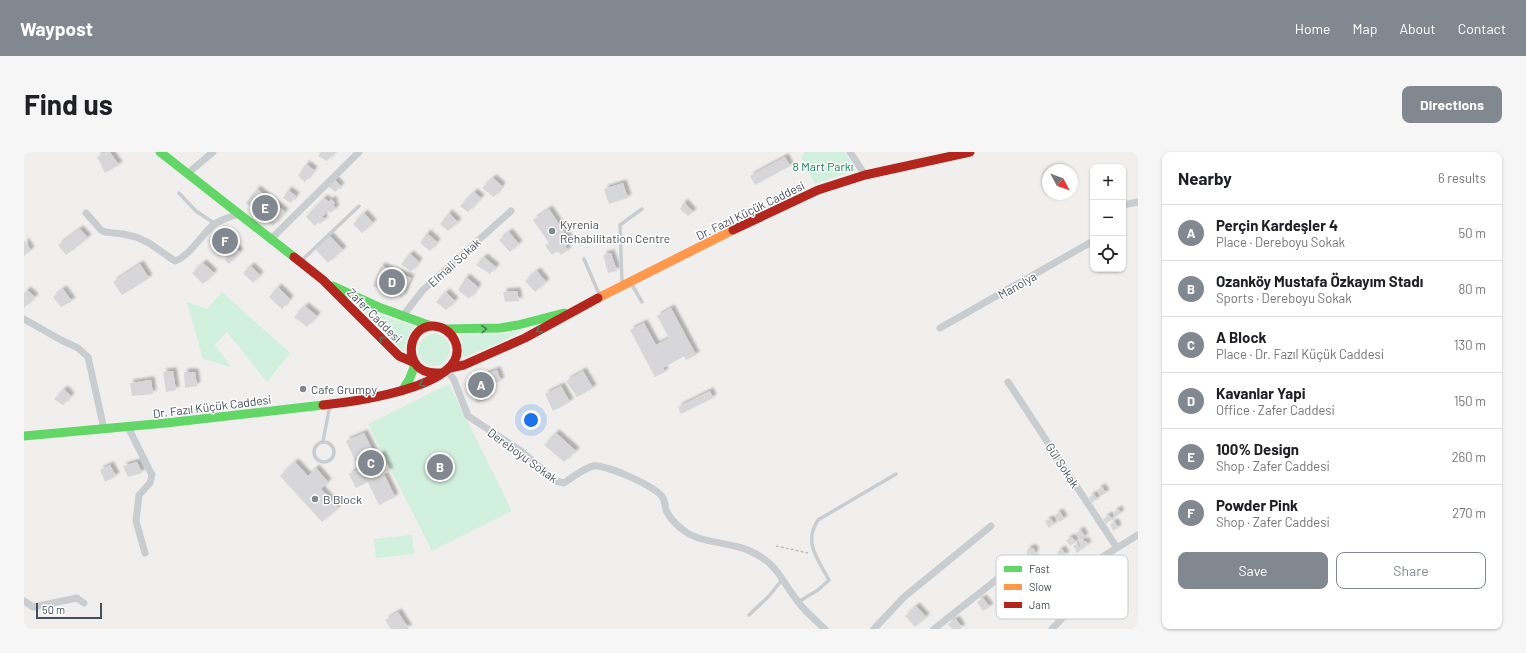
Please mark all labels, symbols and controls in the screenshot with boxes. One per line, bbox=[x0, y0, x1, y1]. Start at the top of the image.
text: Waypost bbox=[20, 17, 93, 40]
text: Home bbox=[1295, 20, 1331, 37]
text: Map bbox=[1353, 20, 1377, 37]
text: About bbox=[1399, 20, 1436, 37]
text: Contact bbox=[1458, 20, 1506, 37]
button: Directions bbox=[1402, 86, 1502, 123]
text: Find us bbox=[24, 87, 113, 121]
park label: 8 Mart Parkı bbox=[793, 159, 853, 173]
north arrow bbox=[1042, 164, 1078, 200]
map controls bbox=[1090, 164, 1126, 272]
button: + bbox=[1090, 164, 1126, 200]
text: Nearby bbox=[1178, 168, 1232, 188]
text: 6 results bbox=[1438, 170, 1486, 186]
street label: Dr. Fazıl Küçük Caddesi bbox=[693, 178, 807, 242]
pin: E bbox=[252, 193, 278, 223]
button: − bbox=[1090, 200, 1126, 236]
text: Perçin Kardeşler 4 bbox=[1216, 216, 1338, 234]
place label: Kyrenia Rehabilitation Centre bbox=[560, 217, 670, 245]
text: A bbox=[1187, 225, 1195, 241]
text: 50 m bbox=[1459, 225, 1486, 241]
pin: F bbox=[212, 226, 238, 256]
marker: Kyrenia Rehabilitation Centre bbox=[547, 226, 557, 236]
text: Place · Dereboyu Sokak bbox=[1216, 234, 1345, 250]
street label: Elmali Sokak bbox=[425, 235, 483, 289]
button: locate bbox=[1090, 236, 1126, 272]
pin: D bbox=[379, 267, 405, 297]
street label: Manolya bbox=[995, 268, 1039, 302]
text: Ozanköy Mustafa Özkayım Stadı bbox=[1216, 272, 1423, 290]
text: B bbox=[1187, 281, 1195, 297]
text: 80 m bbox=[1459, 281, 1486, 297]
street label: Zafer Caddesi bbox=[345, 285, 405, 345]
text: Sports · Dereboyu Sokak bbox=[1216, 290, 1352, 306]
one-way arrow bbox=[481, 325, 487, 334]
one-way arrow bbox=[536, 325, 543, 333]
text: A Block bbox=[1216, 328, 1266, 346]
one-way arrow bbox=[379, 336, 387, 344]
text: C bbox=[1187, 337, 1195, 353]
text: 130 m bbox=[1454, 337, 1486, 353]
text: Place · Dr. Fazıl Küçük Caddesi bbox=[1216, 346, 1384, 362]
pin: A bbox=[468, 370, 494, 400]
one-way arrow bbox=[419, 379, 426, 387]
place label: Cafe Grumpy bbox=[311, 382, 377, 396]
marker: Cafe Grumpy bbox=[298, 384, 308, 394]
text: Kavanlar Yapi bbox=[1216, 384, 1305, 402]
street label: Dr. Fazıl Küçük Caddesi bbox=[152, 392, 272, 420]
text: D bbox=[1187, 393, 1195, 409]
text: 150 m bbox=[1454, 393, 1486, 409]
text: Office · Zafer Caddesi bbox=[1216, 402, 1335, 418]
your location bbox=[521, 410, 541, 430]
street label: Dereboyu Sokak bbox=[485, 425, 561, 485]
street label: Gül Sokak bbox=[1043, 440, 1083, 490]
text: 100% Design bbox=[1216, 440, 1299, 458]
pin: C bbox=[358, 448, 384, 478]
text: E bbox=[1187, 449, 1195, 465]
text: 260 m bbox=[1452, 449, 1486, 465]
pin: B bbox=[427, 452, 453, 482]
text: Shop · Zafer Caddesi bbox=[1216, 458, 1330, 474]
place label: B Block bbox=[323, 492, 362, 506]
marker: B Block bbox=[310, 494, 320, 504]
text: Powder Pink bbox=[1216, 496, 1298, 514]
text: F bbox=[1187, 505, 1195, 521]
text: 270 m bbox=[1452, 505, 1486, 521]
text: Shop · Zafer Caddesi bbox=[1216, 514, 1330, 530]
button: Save bbox=[1178, 552, 1328, 589]
button: Share bbox=[1336, 552, 1486, 589]
legend bbox=[996, 555, 1128, 619]
text: Fast bbox=[1029, 562, 1050, 575]
text: Slow bbox=[1029, 580, 1052, 593]
text: Jam bbox=[1029, 598, 1050, 611]
scale bar bbox=[36, 601, 102, 620]
text: 50 m bbox=[42, 603, 65, 616]

